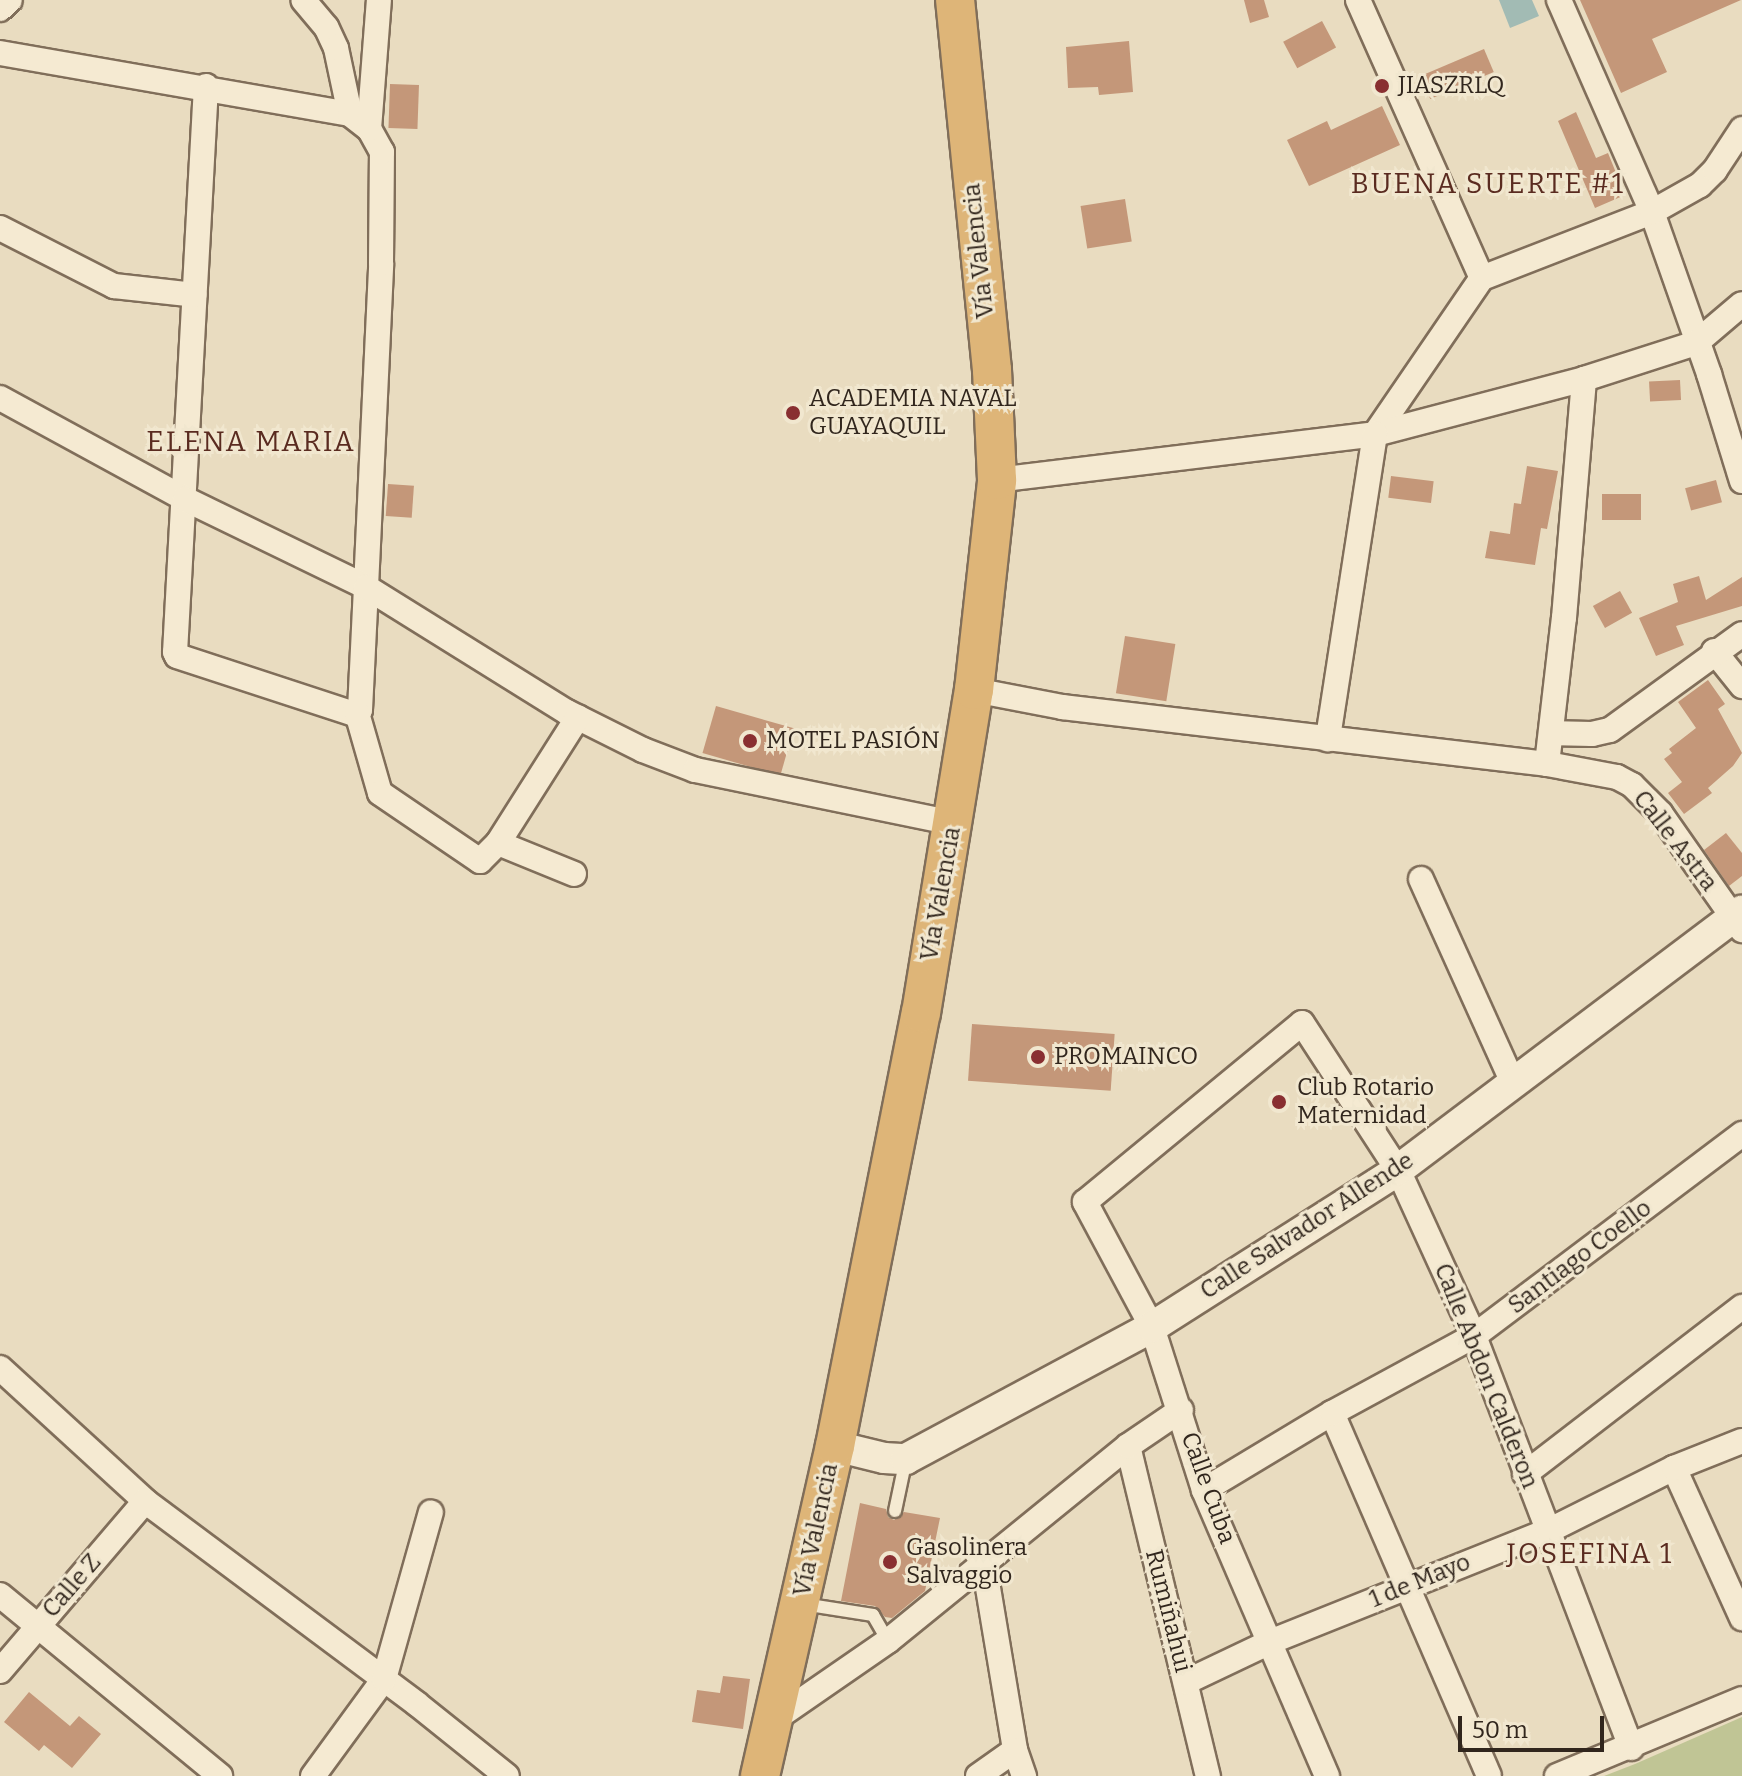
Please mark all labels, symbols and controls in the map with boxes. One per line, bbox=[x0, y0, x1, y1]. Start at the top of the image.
place label: JIASZRLQ bbox=[1398, 72, 1504, 100]
marker: JIASZRLQ bbox=[1373, 77, 1391, 95]
district label: BUENA SUERTE #1 bbox=[1351, 167, 1625, 201]
street label: Vía Valencia bbox=[958, 182, 1000, 320]
place label: ACADEMIA NAVAL GUAYAQUIL bbox=[809, 385, 1017, 441]
marker: ACADEMIA NAVAL GUAYAQUIL bbox=[784, 404, 802, 422]
district label: ELENA MARIA bbox=[146, 425, 356, 459]
place label: MOTEL PASIÓN bbox=[766, 727, 940, 755]
marker: MOTEL PASIÓN bbox=[741, 732, 759, 750]
street label: Calle Astra bbox=[1627, 785, 1723, 897]
street label: Vía Valencia bbox=[915, 825, 967, 963]
place label: PROMAINCO bbox=[1054, 1043, 1198, 1071]
marker: PROMAINCO bbox=[1029, 1048, 1047, 1066]
place label: Club Rotario Maternidad bbox=[1297, 1074, 1434, 1130]
marker: Club Rotario Maternidad bbox=[1268, 1091, 1290, 1113]
street label: Calle Salvador Allende bbox=[1195, 1146, 1419, 1306]
street label: Santiago Coello bbox=[1503, 1194, 1657, 1320]
street label: Calle Abdon Calderon bbox=[1428, 1259, 1544, 1493]
street label: Calle Cuba bbox=[1175, 1428, 1241, 1548]
street label: Vía Valencia bbox=[788, 1461, 844, 1599]
place label: Gasolinera Salvaggio bbox=[906, 1534, 1027, 1590]
district label: JOSEFINA 1 bbox=[1507, 1537, 1673, 1571]
street label: Rumiñahui bbox=[1139, 1547, 1197, 1675]
street label: Calle Z bbox=[37, 1548, 107, 1624]
street label: 1 de Mayo bbox=[1365, 1548, 1475, 1614]
marker: Gasolinera Salvaggio bbox=[881, 1553, 899, 1571]
scale bar bbox=[1462, 1700, 1608, 1750]
text: 50 m bbox=[1472, 1716, 1528, 1744]

